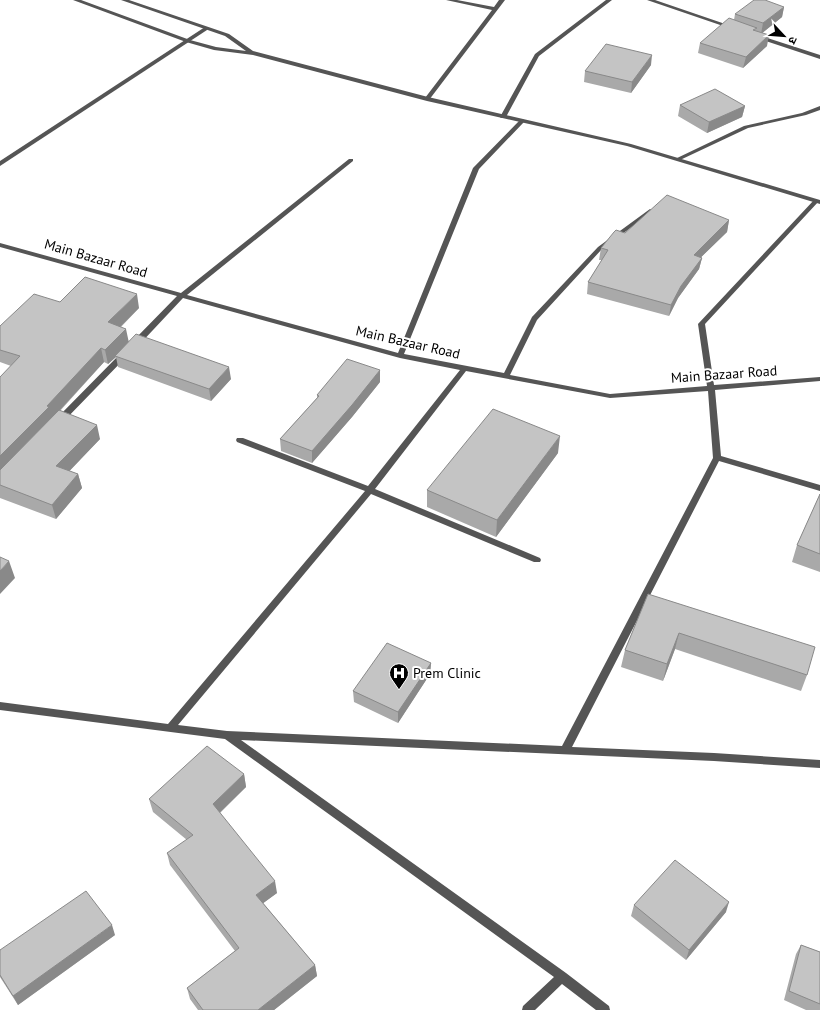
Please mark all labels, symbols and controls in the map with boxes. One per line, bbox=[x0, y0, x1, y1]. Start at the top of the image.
north arrow bbox=[764, 16, 804, 56]
text: उ bbox=[785, 34, 801, 47]
street label: Main Bazaar Road bbox=[42, 235, 150, 281]
street label: Main Bazaar Road bbox=[354, 321, 462, 363]
street label: Main Bazaar Road bbox=[670, 361, 778, 387]
hospital icon: Prem Clinic bbox=[388, 662, 410, 690]
place label: Prem Clinic bbox=[413, 664, 481, 682]

